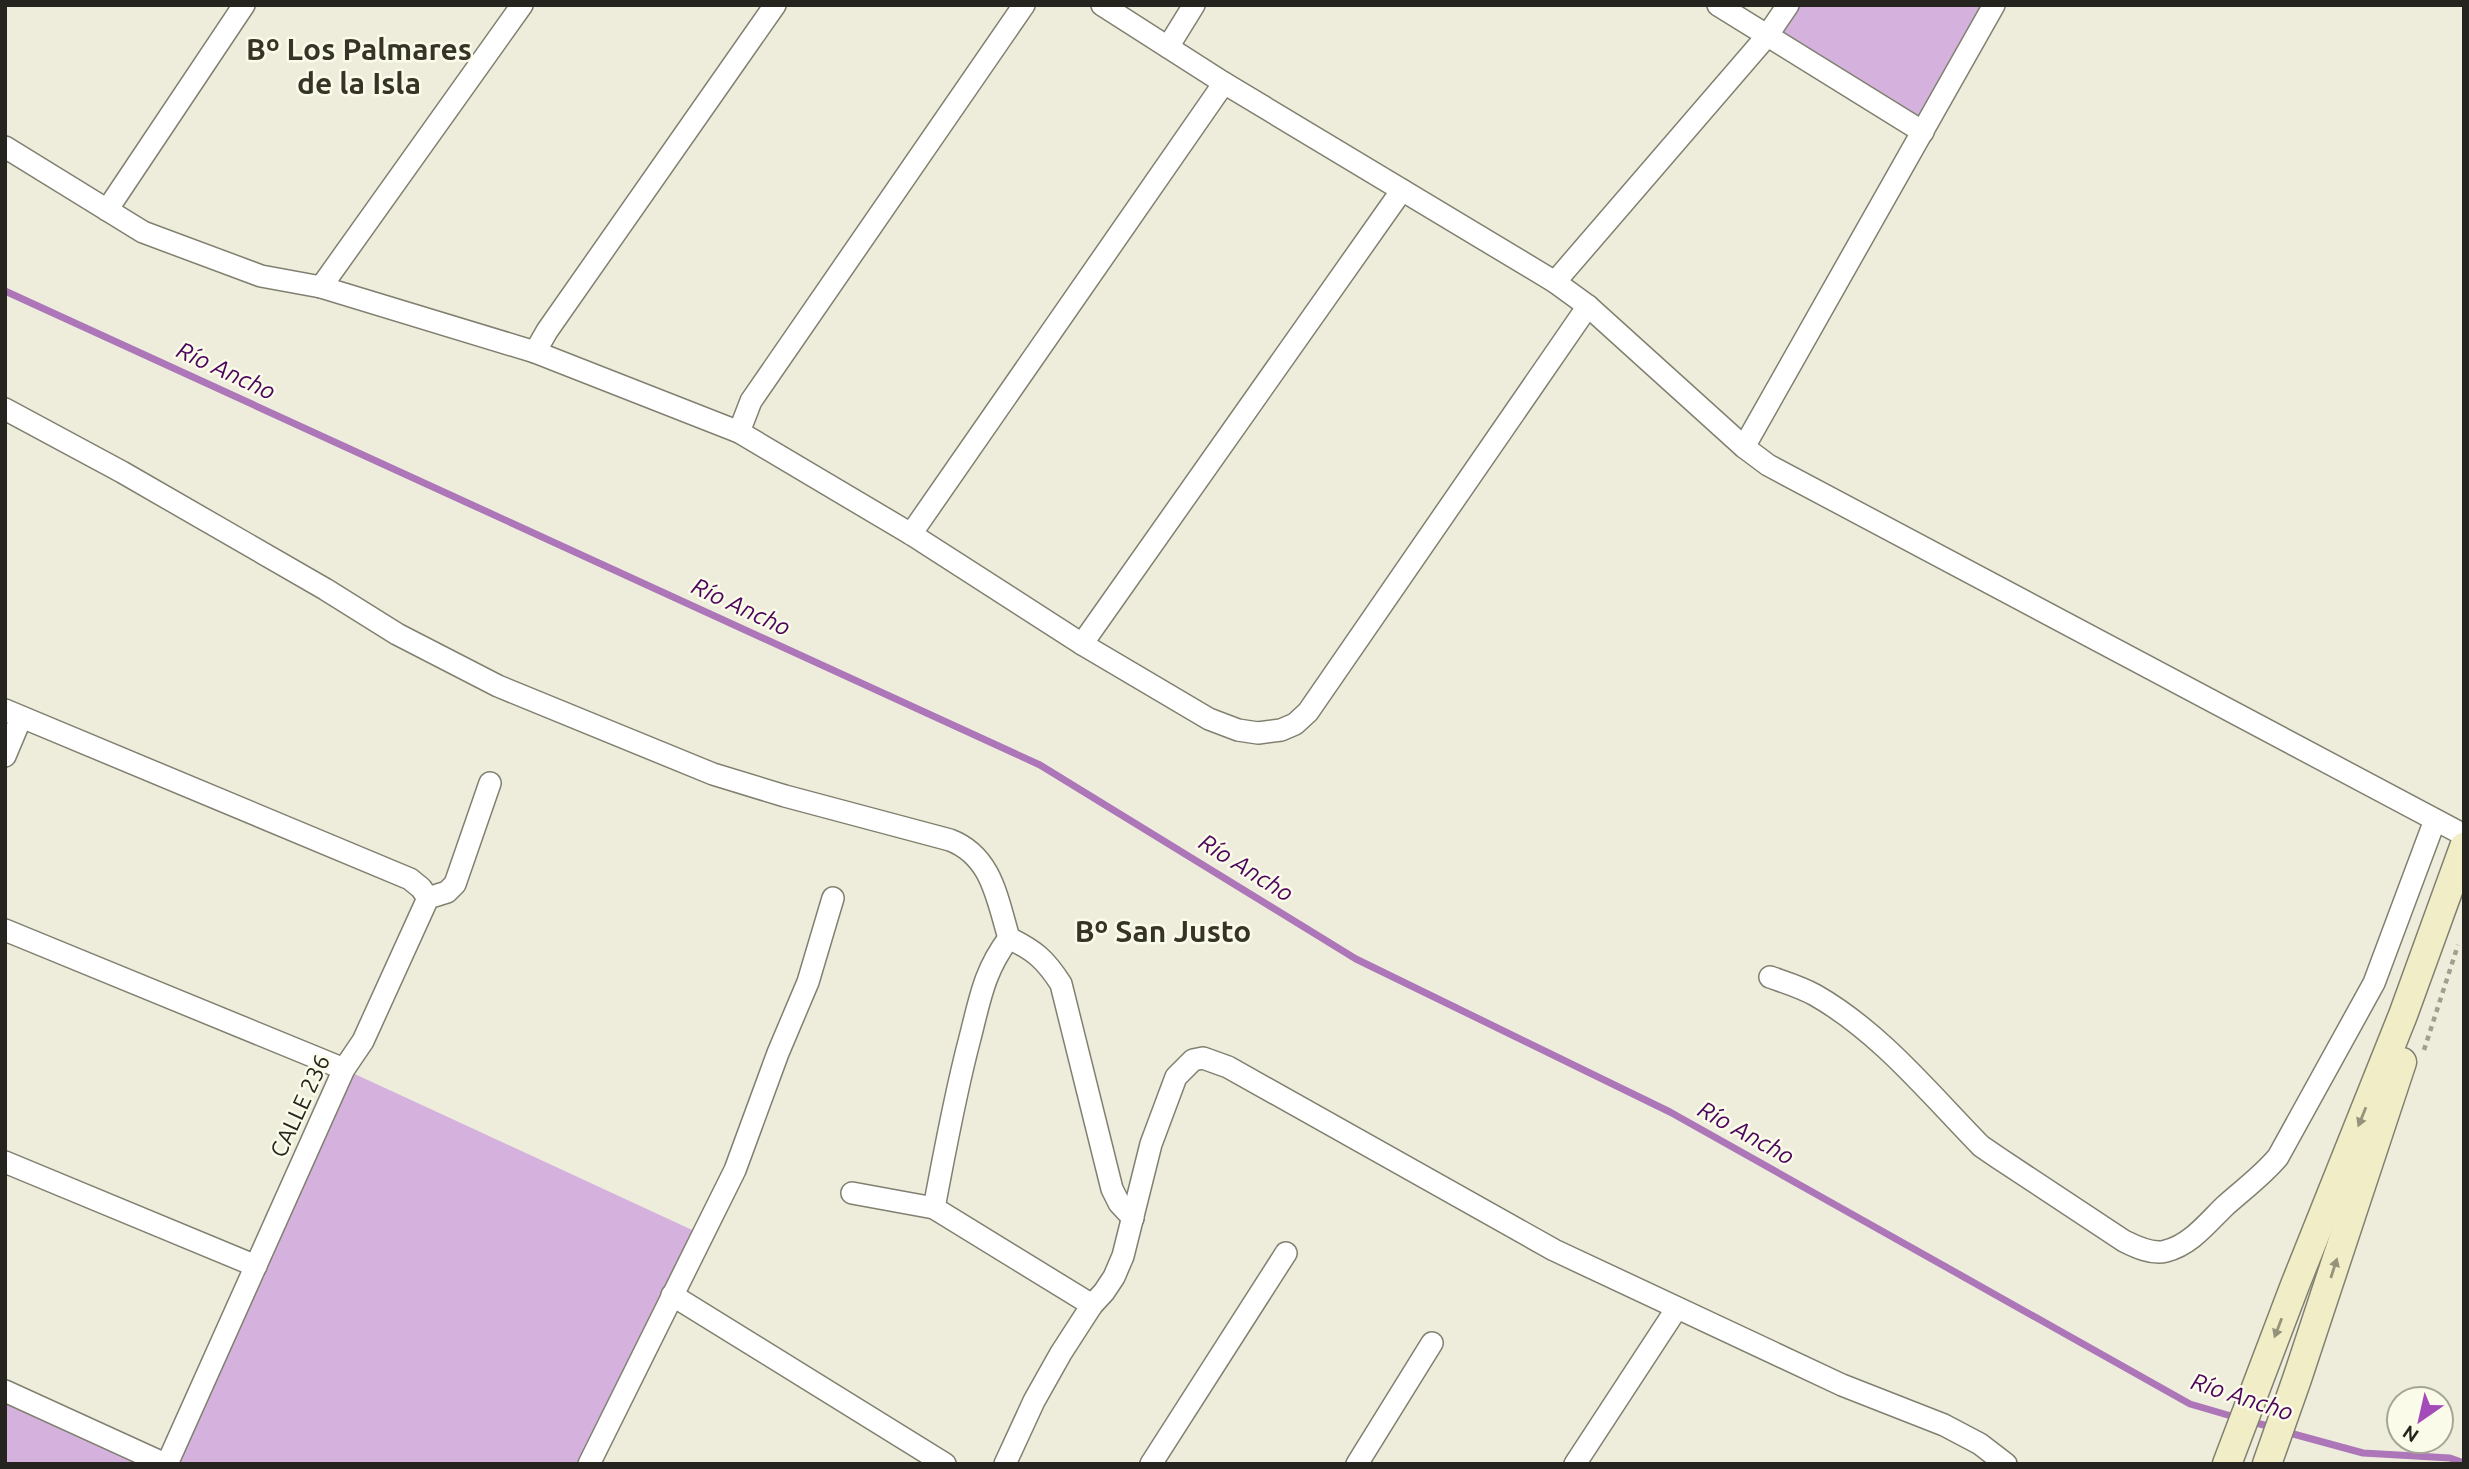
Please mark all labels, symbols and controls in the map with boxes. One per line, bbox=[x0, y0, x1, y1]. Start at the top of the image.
district label: Bº Los Palmares de la Isla bbox=[246, 32, 472, 100]
water label: Río Ancho bbox=[173, 336, 280, 405]
water label: Río Ancho bbox=[688, 572, 795, 641]
water label: Río Ancho bbox=[1194, 828, 1298, 907]
district label: Bº San Justo bbox=[1075, 914, 1251, 948]
street label: CALLE 236 bbox=[265, 1051, 334, 1161]
water label: Río Ancho bbox=[1694, 1095, 1799, 1170]
one-way arrow bbox=[2356, 1107, 2367, 1128]
one-way arrow bbox=[2329, 1257, 2340, 1278]
one-way arrow bbox=[2272, 1318, 2283, 1339]
water label: Río Ancho bbox=[2188, 1367, 2296, 1426]
north arrow bbox=[2385, 1385, 2455, 1455]
text: N bbox=[2398, 1421, 2423, 1447]

